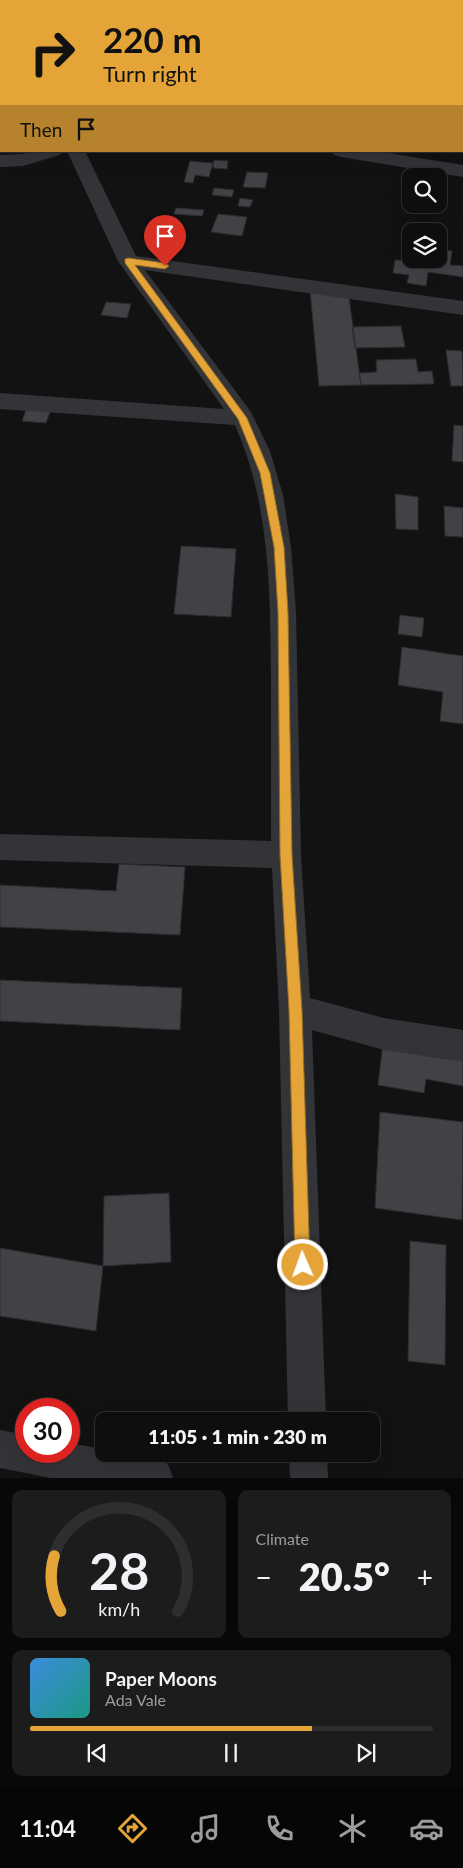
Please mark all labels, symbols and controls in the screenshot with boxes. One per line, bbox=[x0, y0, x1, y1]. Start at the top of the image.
text: 220 m bbox=[103, 18, 202, 60]
icon: right bbox=[20, 20, 85, 85]
text: Turn right bbox=[103, 60, 197, 87]
icon: arrive bbox=[72, 115, 100, 143]
text: Then bbox=[20, 118, 62, 141]
map controls bbox=[402, 168, 447, 268]
button: search bbox=[402, 168, 447, 213]
pin bbox=[144, 215, 186, 266]
icon: arrive bbox=[151, 222, 179, 250]
button: layers bbox=[402, 223, 447, 268]
position arrow bbox=[276, 1238, 328, 1290]
speed limit sign: 30 bbox=[15, 1398, 80, 1463]
text: 11:05 · 1 min · 230 m bbox=[148, 1425, 327, 1448]
text: Climate bbox=[256, 1529, 309, 1548]
text: 28 bbox=[89, 1539, 149, 1601]
text: 20.5° bbox=[299, 1553, 390, 1599]
text: − bbox=[256, 1560, 272, 1594]
text: + bbox=[417, 1560, 433, 1594]
text: km/h bbox=[98, 1598, 140, 1620]
text: Paper Moons bbox=[105, 1667, 217, 1690]
text: Ada Vale bbox=[105, 1690, 166, 1709]
icon: previous bbox=[83, 1739, 111, 1767]
icon: pause bbox=[217, 1739, 245, 1767]
icon: next bbox=[352, 1739, 380, 1767]
icon: directions bbox=[115, 1811, 150, 1846]
icon: music bbox=[188, 1811, 223, 1846]
icon: phone bbox=[262, 1811, 297, 1846]
icon: climate bbox=[335, 1811, 370, 1846]
icon: car bbox=[409, 1811, 444, 1846]
text: 11:04 bbox=[19, 1815, 76, 1842]

